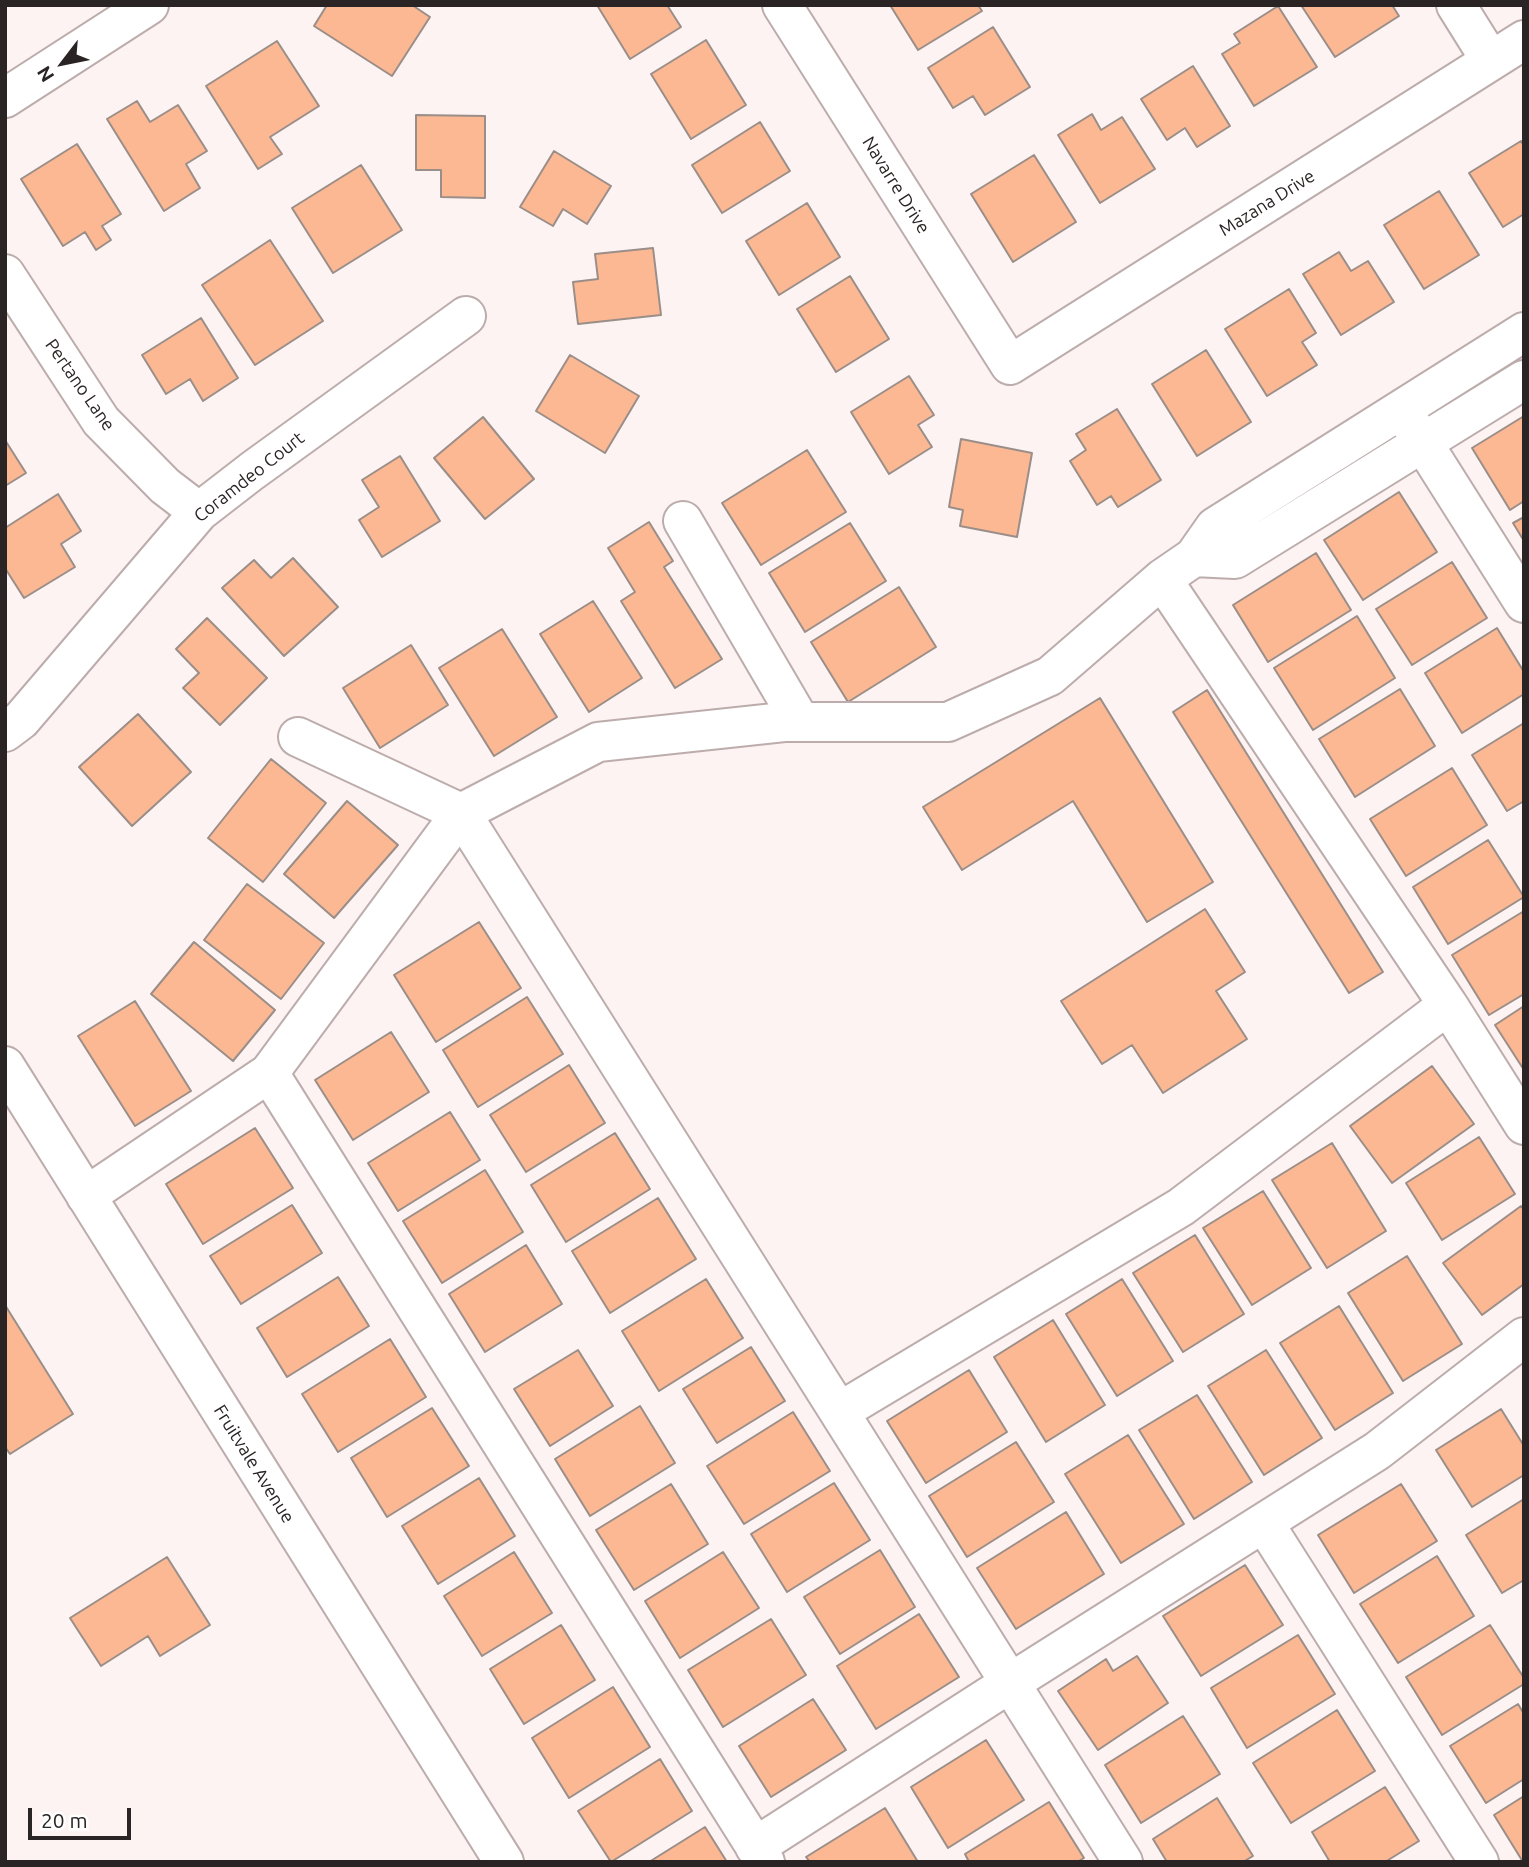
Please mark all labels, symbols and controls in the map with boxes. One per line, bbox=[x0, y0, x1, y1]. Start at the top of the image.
north arrow bbox=[28, 28, 98, 98]
text: N bbox=[32, 62, 58, 86]
street label: Navarre Drive bbox=[858, 132, 934, 238]
street label: Mazana Drive bbox=[1215, 165, 1319, 241]
street label: Pertano Lane bbox=[40, 335, 120, 435]
street label: Coramdeo Court bbox=[190, 427, 308, 527]
street label: Fruitvale Avenue bbox=[209, 1401, 299, 1527]
scale bar bbox=[32, 1794, 135, 1838]
text: 20 m bbox=[41, 1808, 88, 1832]

